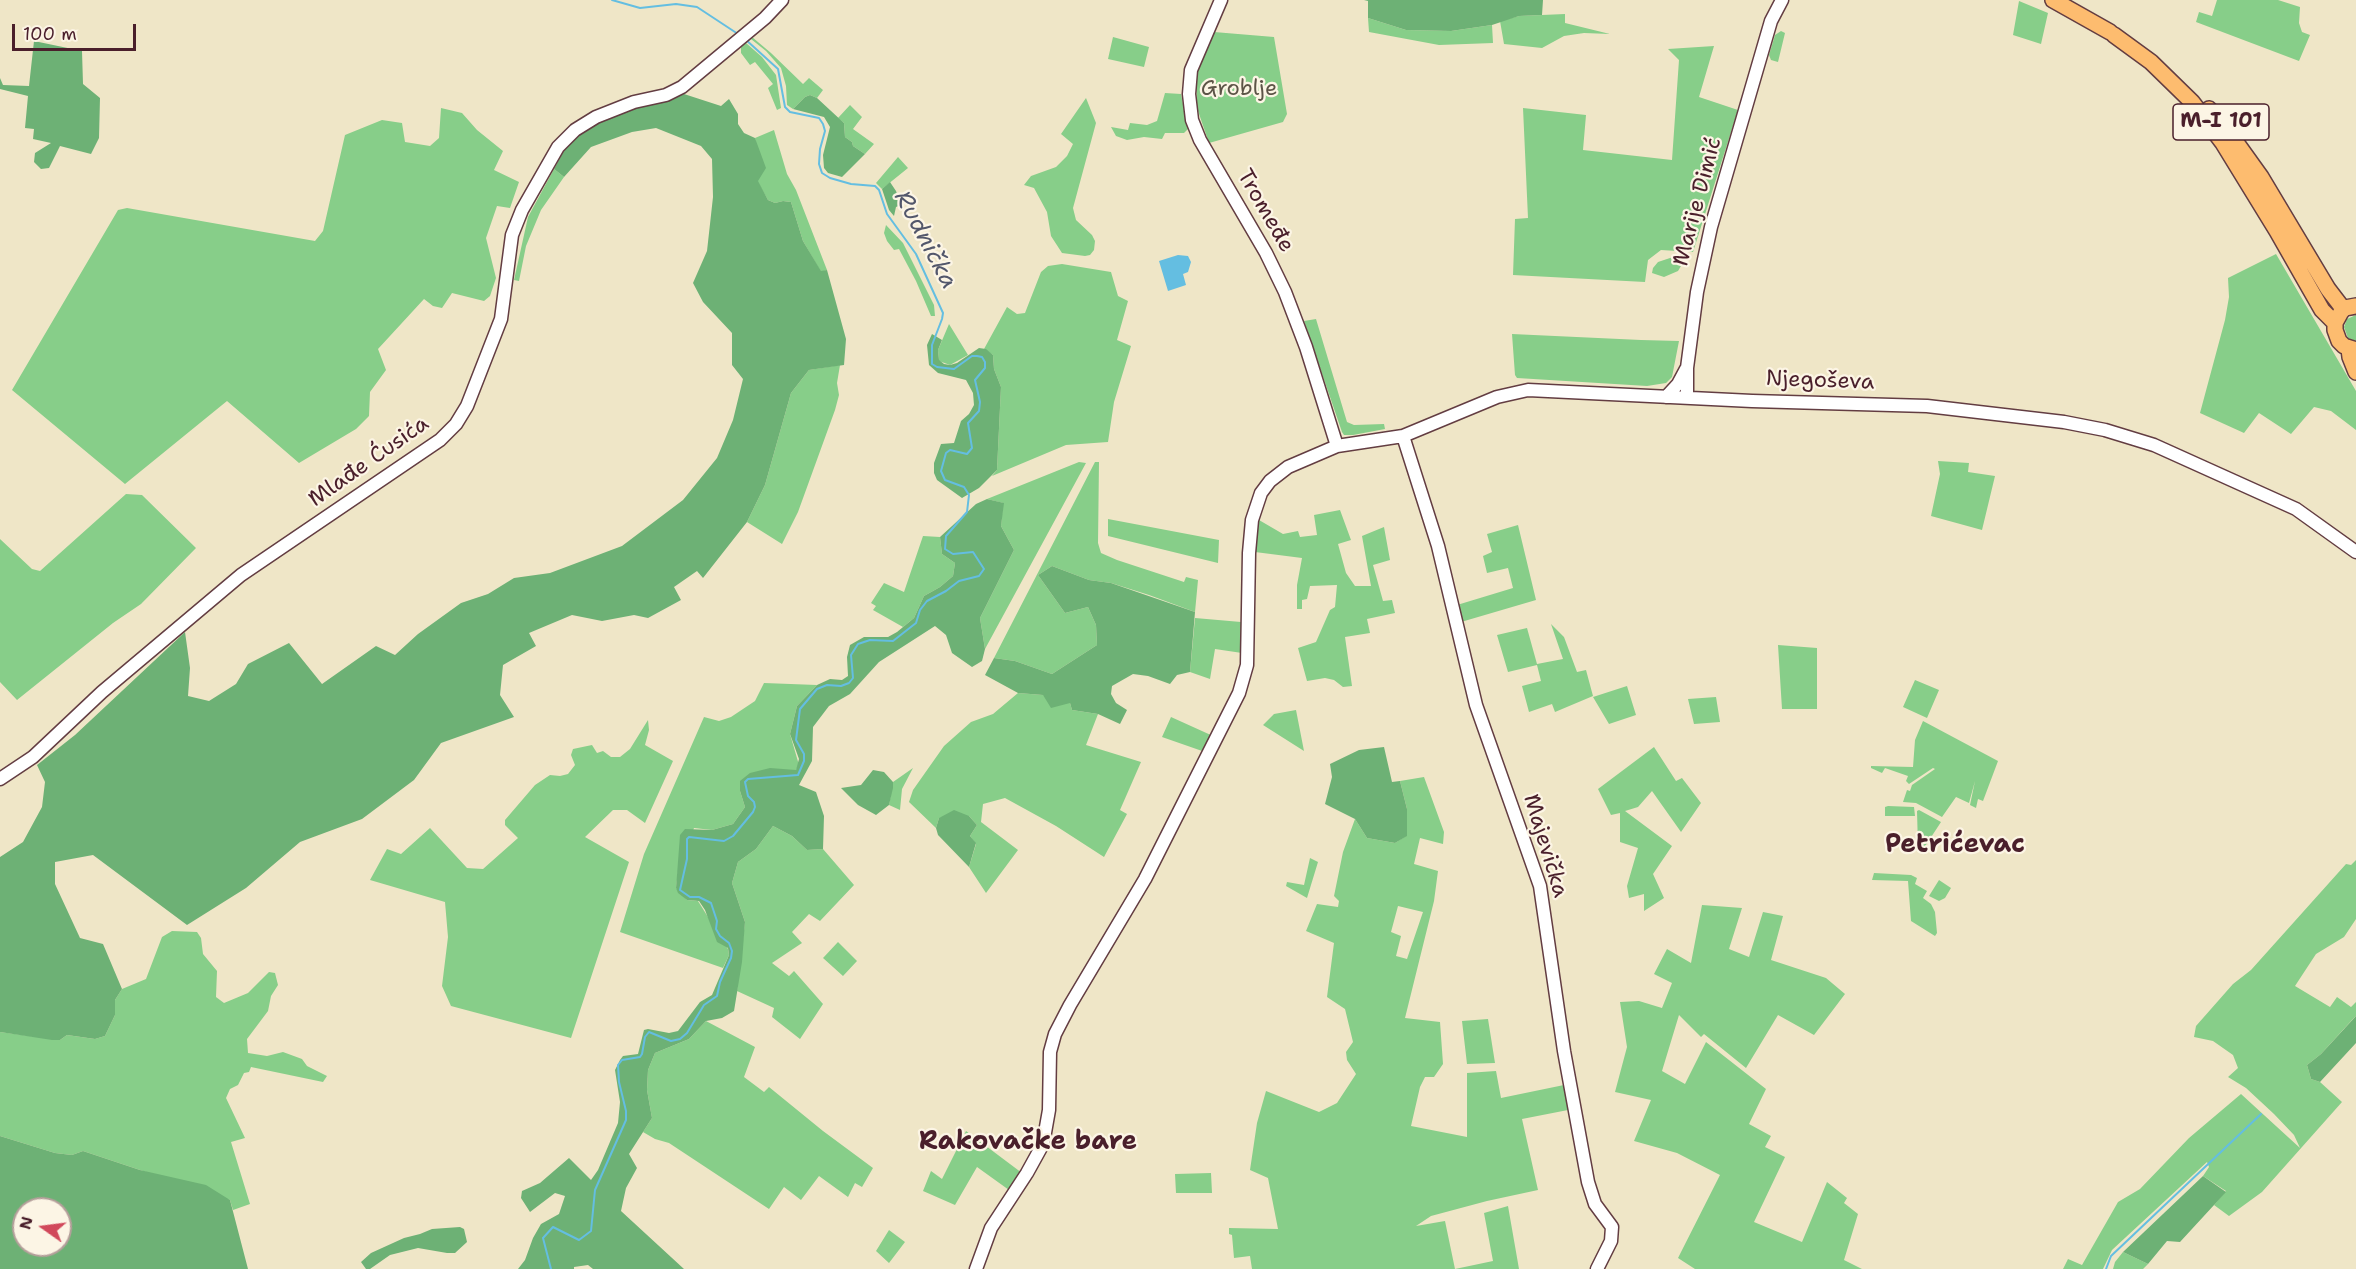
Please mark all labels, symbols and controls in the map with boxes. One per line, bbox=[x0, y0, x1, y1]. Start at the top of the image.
scale bar bbox=[15, 12, 140, 50]
text: 100 m bbox=[23, 22, 77, 46]
park label: Groblje bbox=[1201, 76, 1277, 102]
road number: M-I 101 bbox=[2173, 104, 2269, 140]
street label: Marije Dimić bbox=[1668, 135, 1728, 269]
street label: Tromeđe bbox=[1231, 165, 1299, 257]
water label: Rudnička bbox=[887, 186, 963, 294]
street label: Njegoševa bbox=[1765, 366, 1875, 396]
street label: Mlađe Ćusića bbox=[304, 411, 434, 513]
street label: Majevička bbox=[1517, 791, 1573, 901]
district label: Petrićevac bbox=[1885, 829, 2025, 861]
district label: Rakovačke bare bbox=[919, 1126, 1137, 1158]
north arrow bbox=[12, 1197, 72, 1257]
text: N bbox=[14, 1214, 38, 1232]

